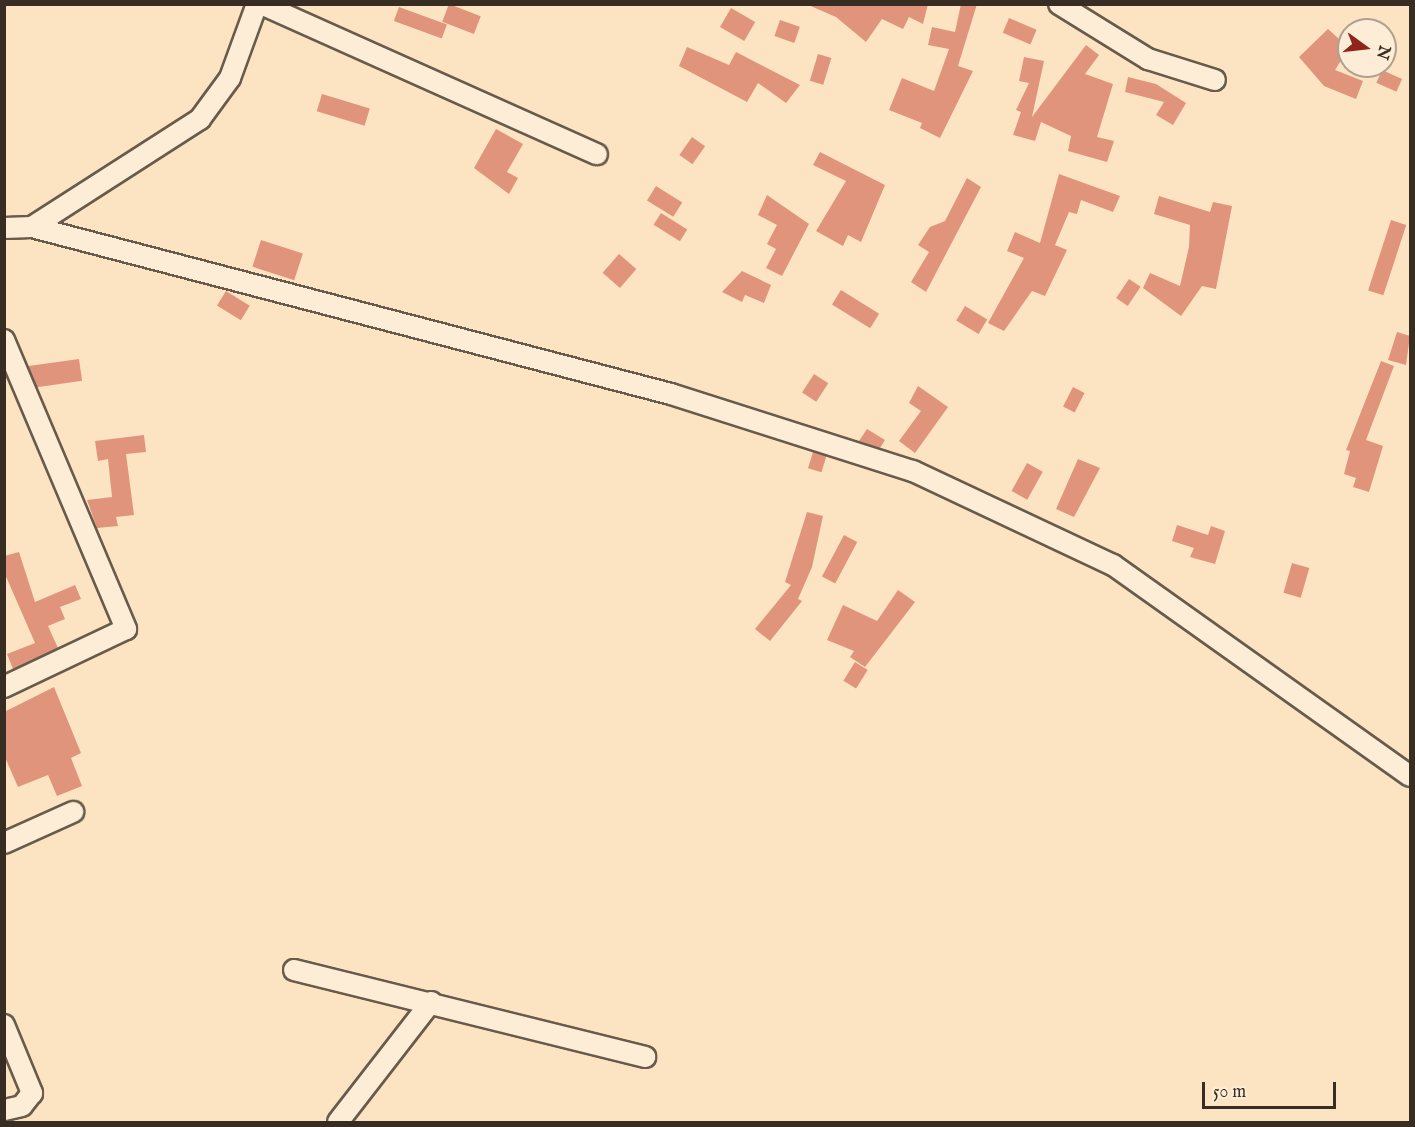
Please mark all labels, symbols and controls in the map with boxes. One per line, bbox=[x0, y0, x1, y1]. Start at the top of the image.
north arrow bbox=[1337, 18, 1397, 78]
text: N bbox=[1371, 43, 1394, 61]
scale bar bbox=[1205, 1070, 1338, 1108]
text: 50 m bbox=[1213, 1081, 1246, 1104]

